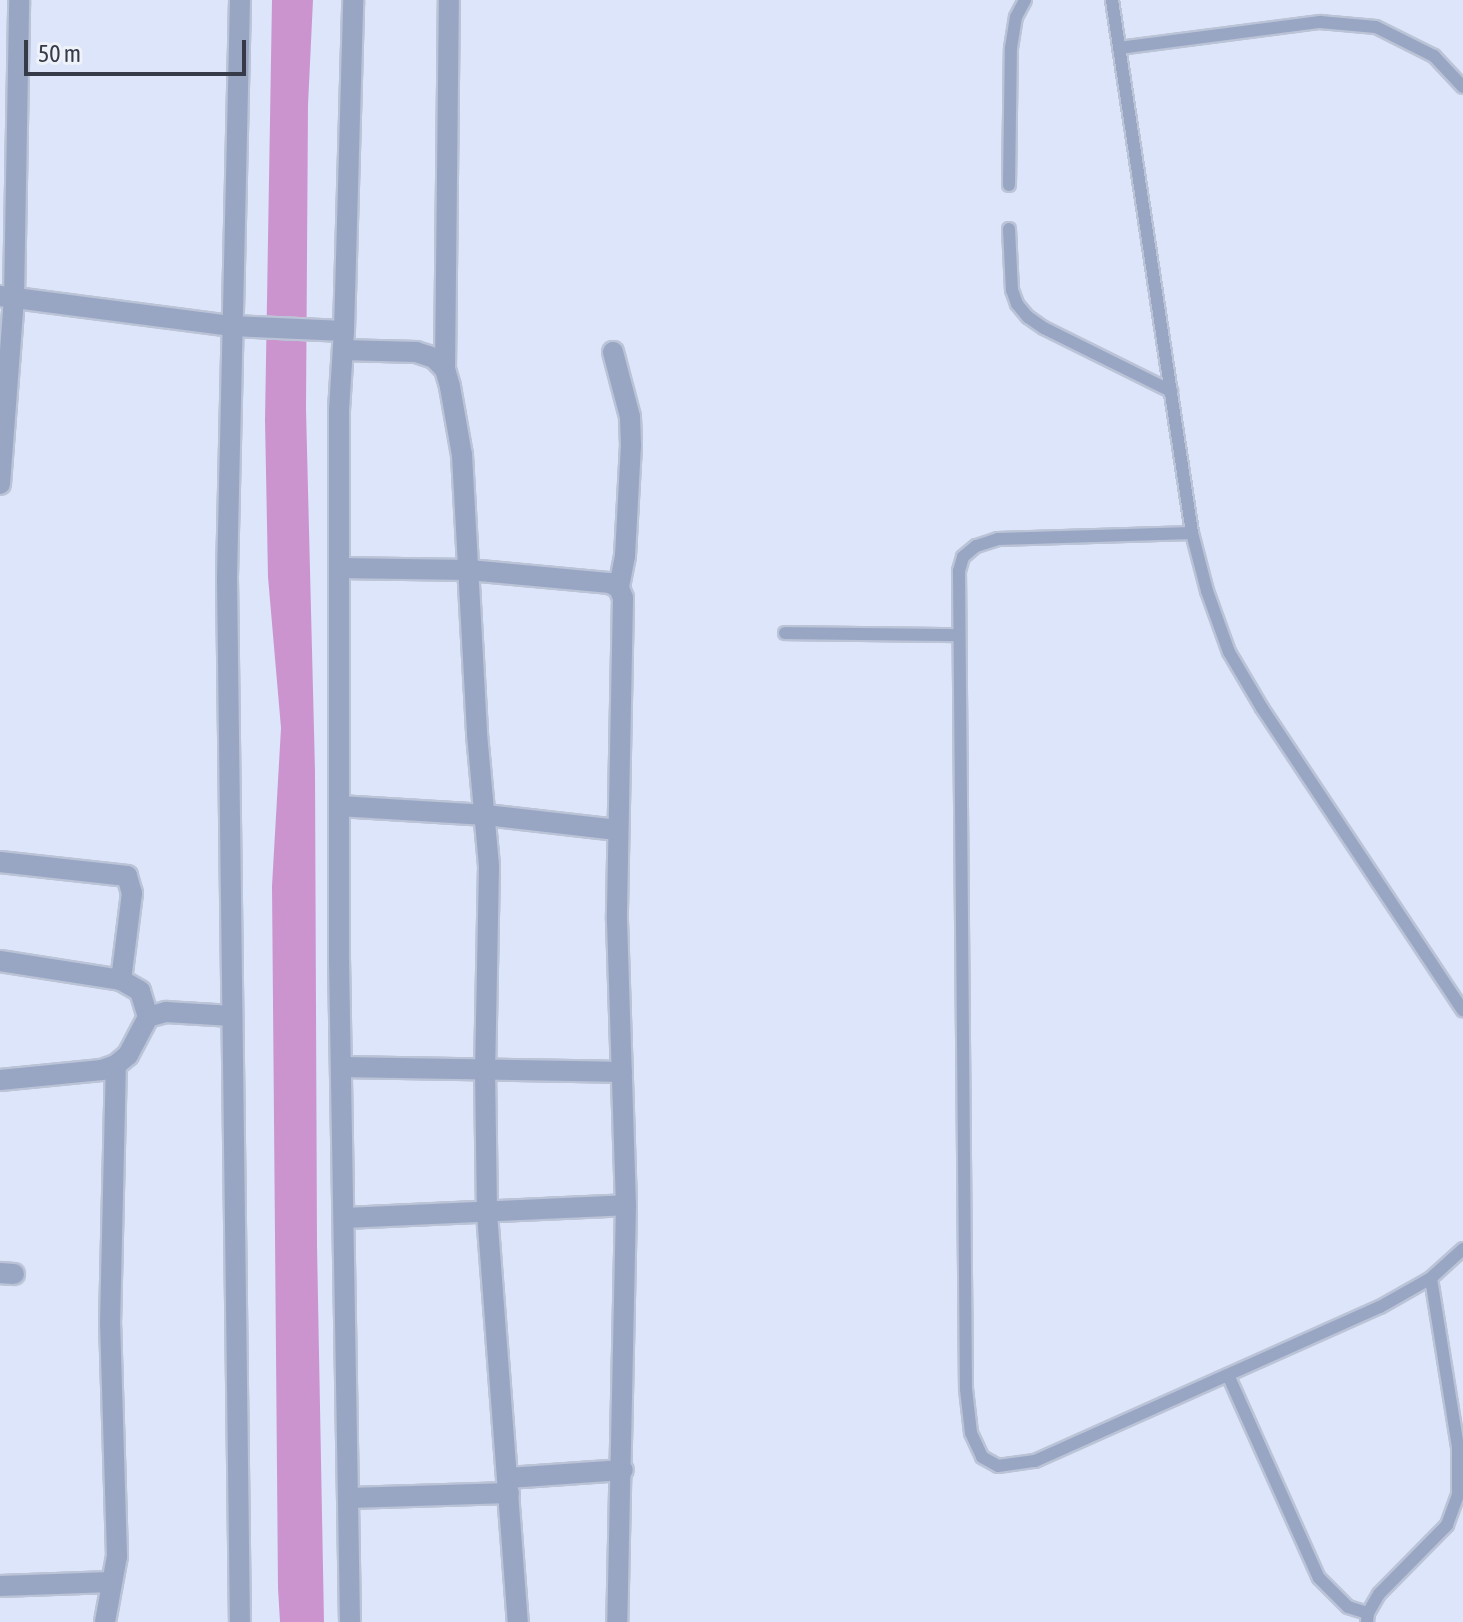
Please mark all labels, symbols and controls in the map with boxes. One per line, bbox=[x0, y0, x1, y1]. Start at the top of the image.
scale bar bbox=[28, 24, 250, 74]
text: 50 m bbox=[38, 40, 81, 67]

